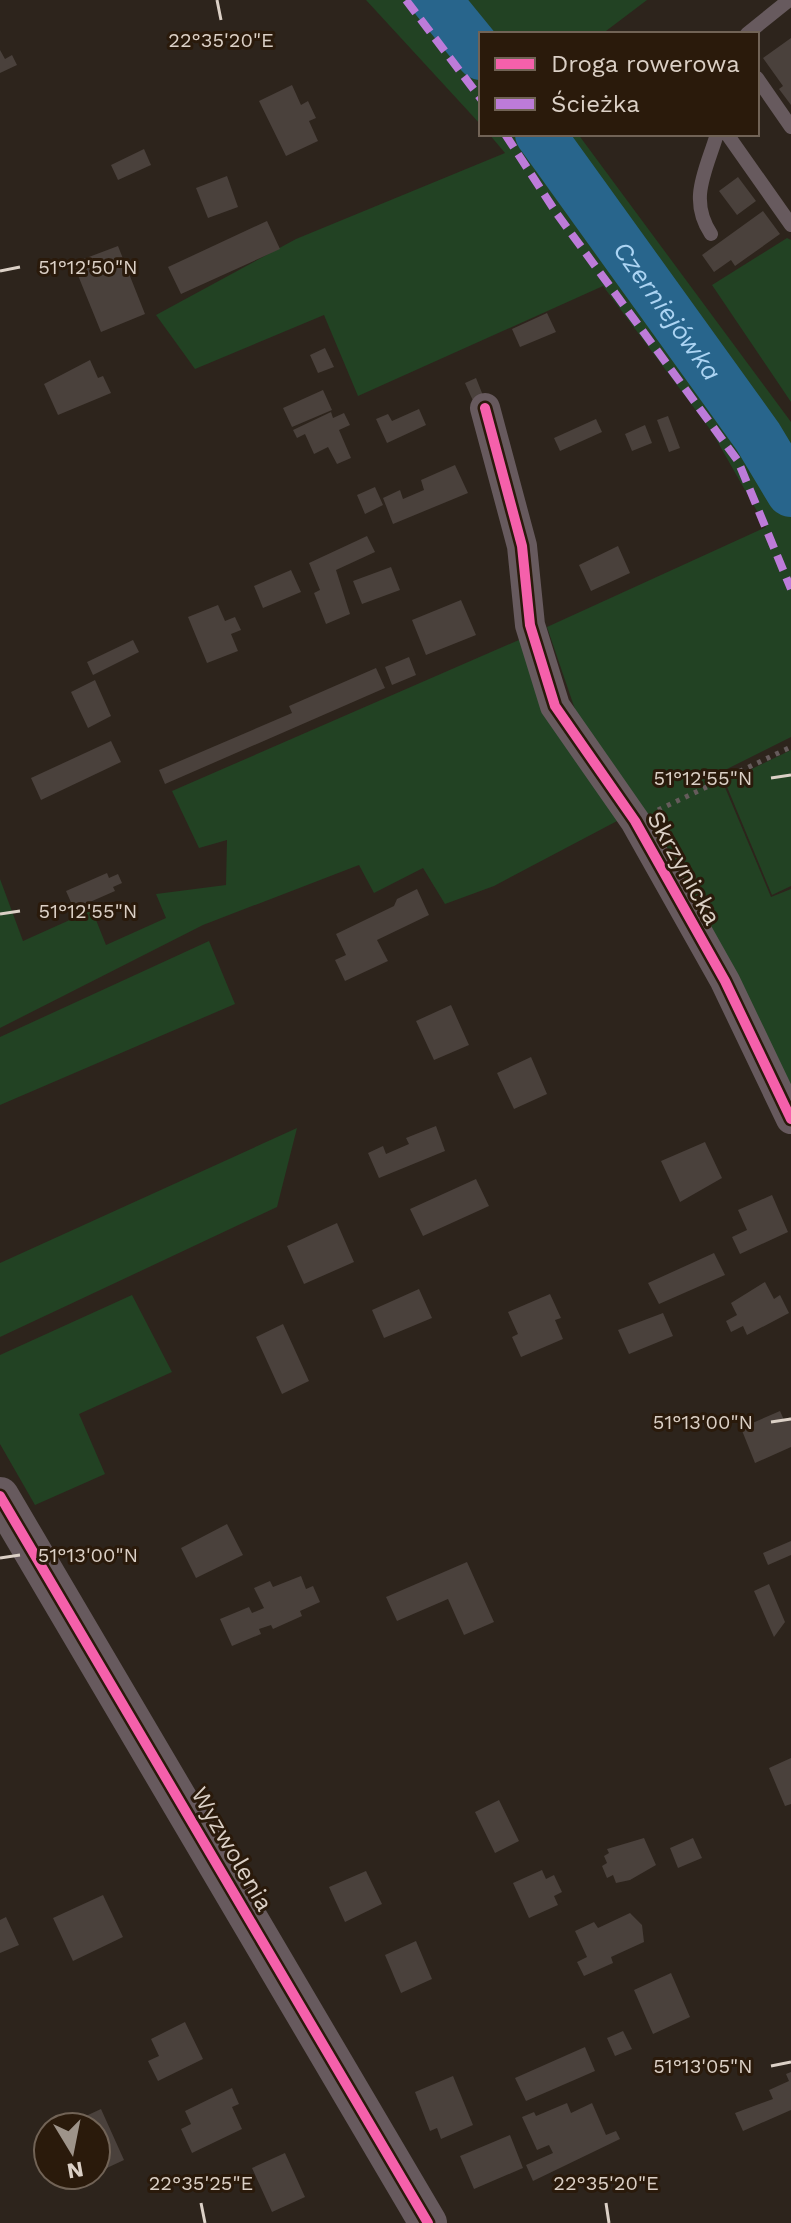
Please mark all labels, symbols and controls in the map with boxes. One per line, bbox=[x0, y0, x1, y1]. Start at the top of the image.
text: 22°35'20"E bbox=[168, 28, 274, 52]
legend bbox=[479, 32, 759, 136]
text: Droga rowerowa bbox=[551, 50, 740, 78]
text: Ścieżka bbox=[551, 90, 640, 118]
water label: Czerniejówka bbox=[607, 236, 727, 386]
text: 51°12'50"N bbox=[38, 255, 138, 279]
text: 51°12'55"N bbox=[654, 766, 752, 790]
street label: Skrzynicka bbox=[641, 806, 727, 930]
text: 51°12'55"N bbox=[39, 899, 137, 923]
text: 51°13'00"N bbox=[653, 1410, 753, 1434]
text: 51°13'00"N bbox=[38, 1543, 138, 1567]
street label: Wyzwolenia bbox=[185, 1782, 279, 1916]
text: 51°13'05"N bbox=[653, 2054, 753, 2078]
north arrow bbox=[32, 2111, 112, 2191]
text: N bbox=[65, 2156, 86, 2184]
text: 22°35'25"E bbox=[149, 2171, 253, 2195]
text: 22°35'20"E bbox=[553, 2171, 659, 2195]

